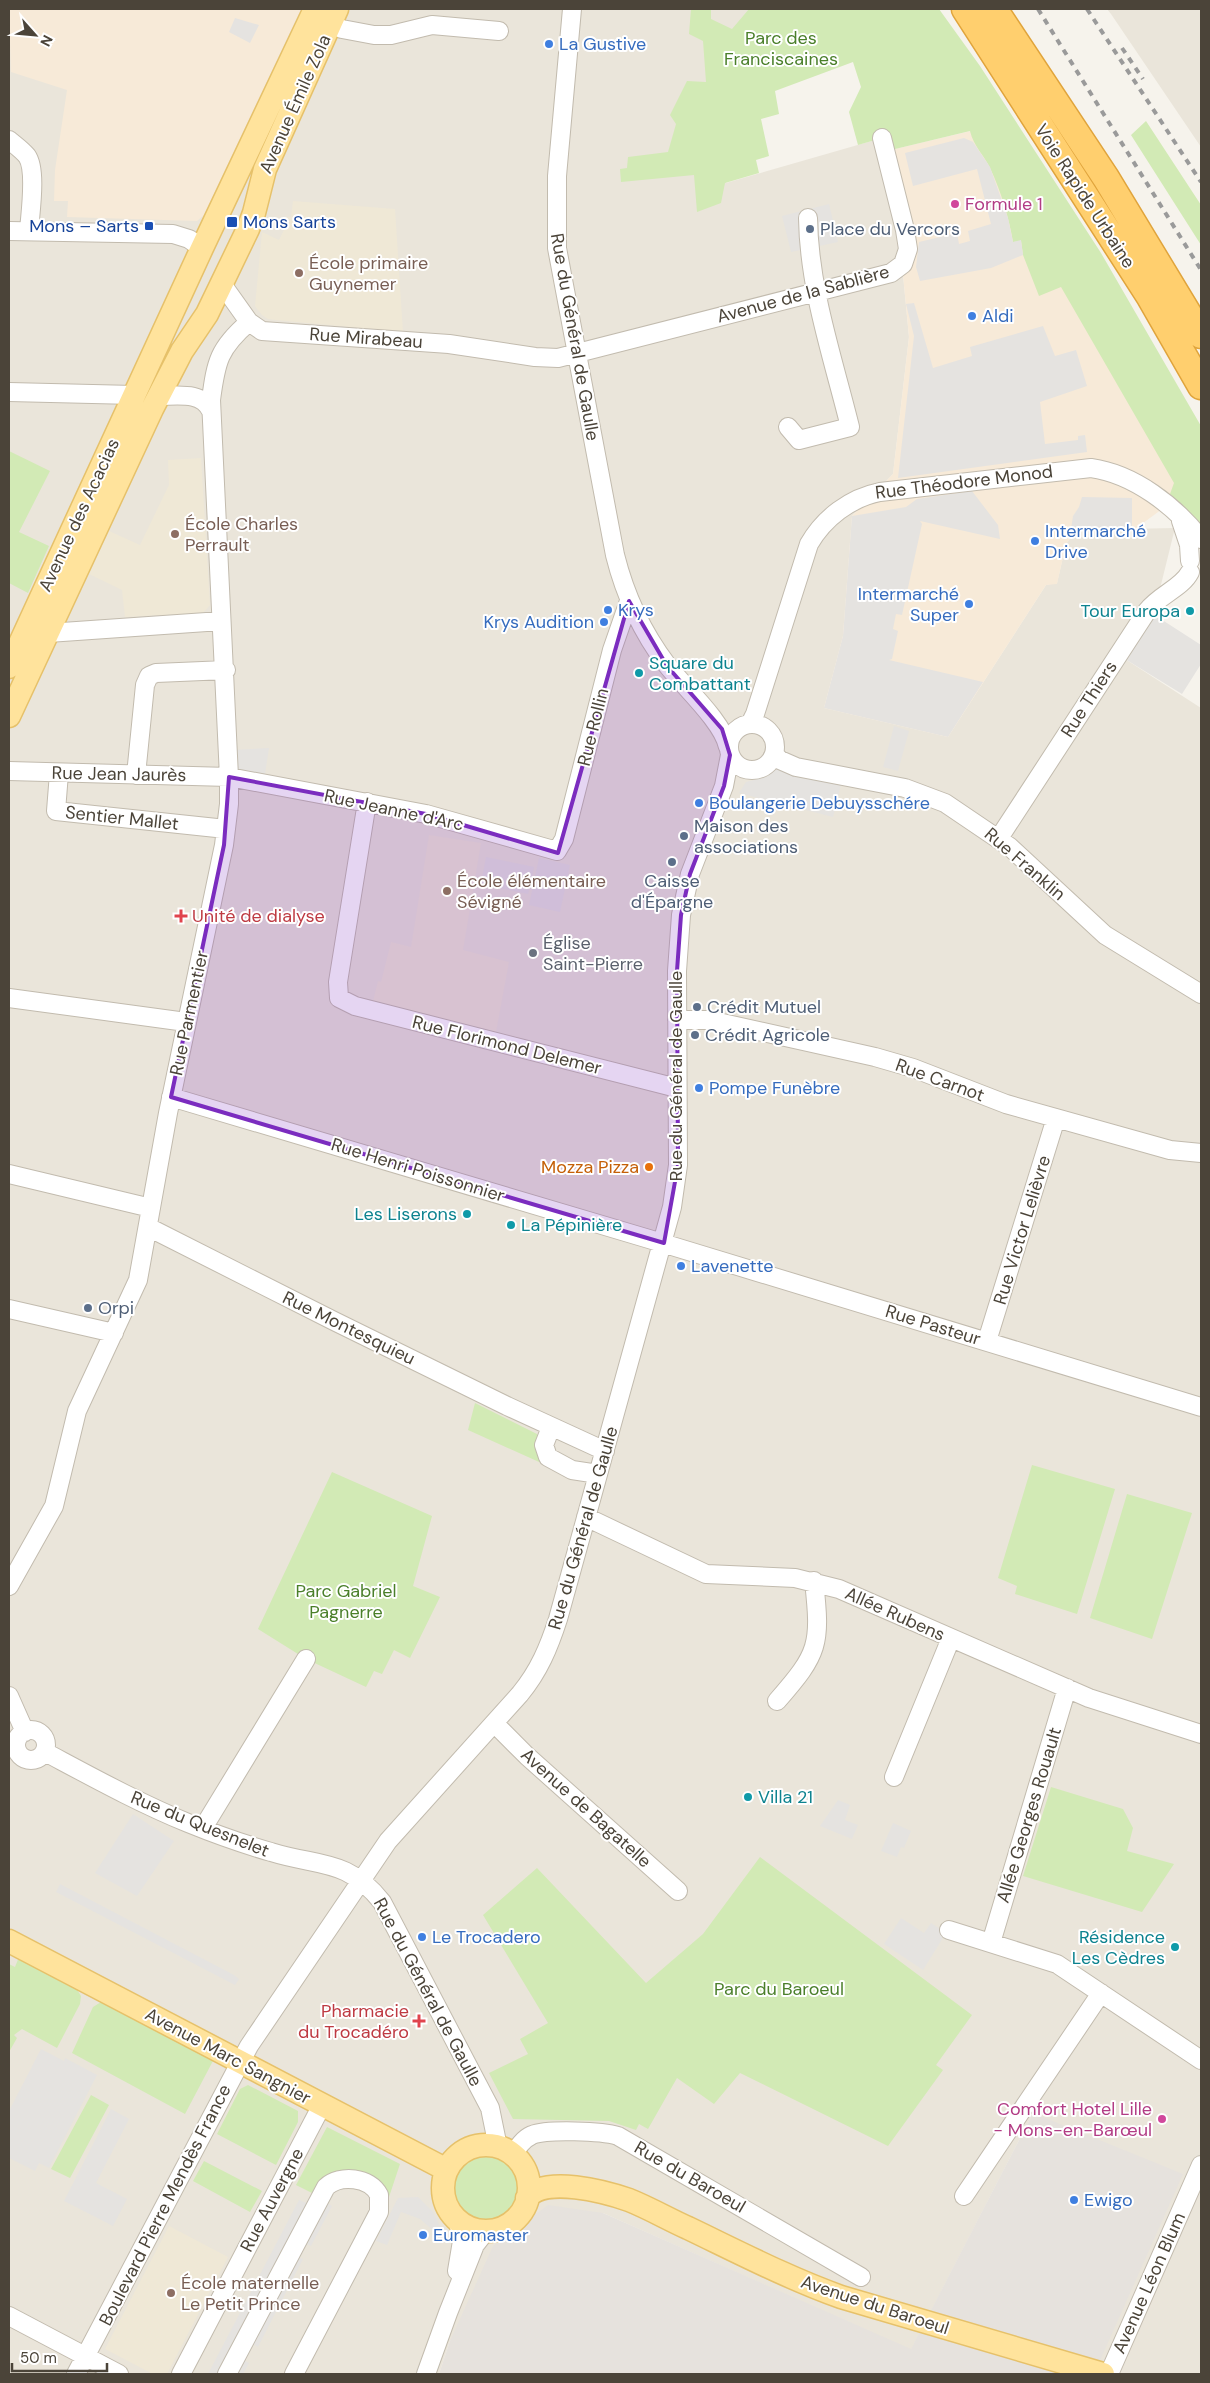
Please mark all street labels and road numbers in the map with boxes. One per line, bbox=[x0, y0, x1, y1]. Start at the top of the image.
street label: Avenue Émile Zola bbox=[254, 31, 336, 177]
street label: Voie Rapide Urbaine bbox=[1029, 119, 1141, 273]
street label: Rue du Général de Gaulle bbox=[545, 231, 605, 443]
street label: Avenue de la Sablière bbox=[714, 259, 892, 329]
street label: Rue Mirabeau bbox=[309, 322, 423, 354]
street label: Avenue des Acacias bbox=[33, 435, 125, 595]
street label: Rue Théodore Monod bbox=[874, 459, 1054, 505]
street label: Rue Thiers bbox=[1055, 656, 1123, 742]
street label: Rue Rollin bbox=[572, 686, 614, 768]
street label: Rue Jean Jaurès bbox=[51, 761, 187, 787]
street label: Rue Jeanne d'Arc bbox=[322, 783, 466, 837]
street label: Sentier Mallet bbox=[64, 800, 180, 836]
street label: Rue Franklin bbox=[979, 822, 1071, 906]
street label: Rue Parmentier bbox=[164, 948, 214, 1078]
street label: Rue du Général de Gaulle bbox=[664, 971, 688, 1181]
street label: Rue Florimond Delemer bbox=[410, 1010, 604, 1080]
street label: Rue Carnot bbox=[892, 1053, 988, 1107]
street label: Rue Henri Poissonnier bbox=[328, 1132, 508, 1208]
street label: Rue Victor Lelièvre bbox=[988, 1152, 1056, 1308]
street label: Rue Montesquieu bbox=[279, 1286, 419, 1370]
street label: Rue Pasteur bbox=[882, 1299, 984, 1351]
street label: Rue du Général de Gaulle bbox=[542, 1424, 624, 1632]
street label: Allée Rubens bbox=[841, 1581, 949, 1647]
street label: Allée Georges Rouault bbox=[991, 1724, 1067, 1906]
street label: Avenue de Bagatelle bbox=[516, 1743, 656, 1873]
street label: Rue du Quesnelet bbox=[127, 1785, 273, 1863]
street label: Rue du Général de Gaulle bbox=[368, 1893, 488, 2091]
street label: Avenue Marc Sangnier bbox=[141, 2002, 315, 2110]
street label: Boulevard Pierre Mendès France bbox=[94, 2080, 236, 2330]
street label: Rue du Baroeul bbox=[630, 2135, 750, 2219]
street label: Rue Auvergne bbox=[235, 2144, 309, 2256]
street label: Avenue Léon Blum bbox=[1107, 2209, 1191, 2357]
street label: Avenue du Baroeul bbox=[798, 2270, 952, 2340]

